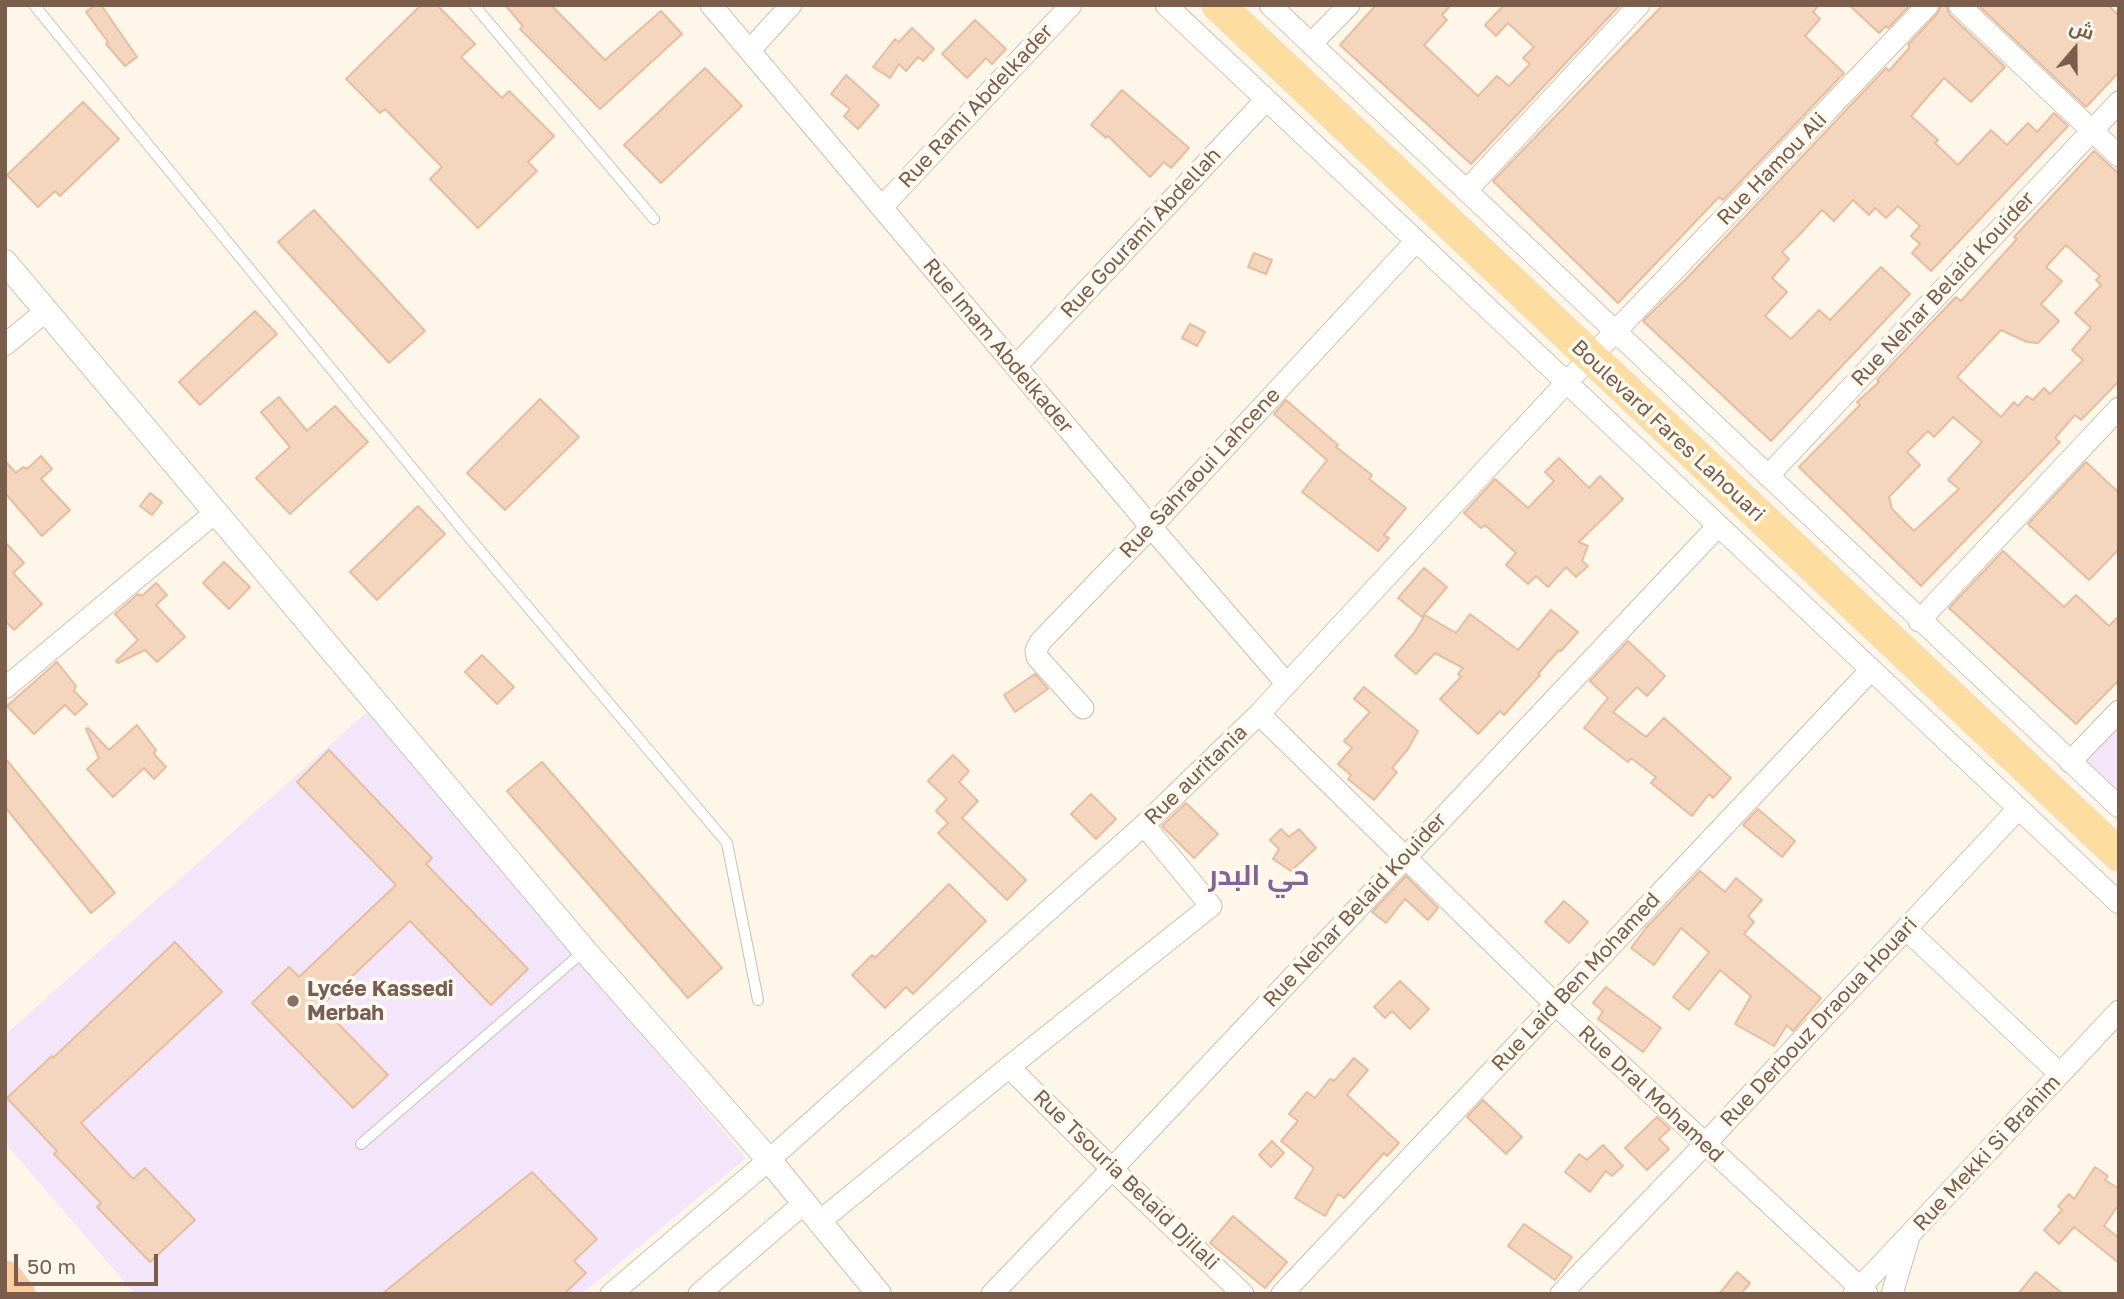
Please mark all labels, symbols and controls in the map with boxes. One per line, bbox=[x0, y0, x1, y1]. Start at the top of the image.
north arrow bbox=[2040, 14, 2110, 84]
text: ش bbox=[2067, 14, 2098, 44]
street label: Rue Rami Abdelkader bbox=[893, 19, 1059, 193]
street label: Rue Hamou Ali bbox=[1712, 107, 1832, 231]
street label: Rue Gourami Abdellah bbox=[1055, 143, 1227, 323]
street label: Rue Nehar Belaid Kouider bbox=[1846, 186, 2040, 392]
street label: Rue Imam Abdelkader bbox=[917, 253, 1079, 439]
street label: Boulevard Fares Lahouari bbox=[1566, 335, 1770, 527]
street label: Rue Sahraoui Lahcene bbox=[1114, 383, 1286, 563]
street label: Rue auritania bbox=[1139, 720, 1253, 830]
street label: Rue Nehar Belaid Kouider bbox=[1258, 807, 1452, 1013]
district label: حي البدر bbox=[1208, 859, 1310, 893]
street label: Rue Laid Ben Mohamed bbox=[1487, 887, 1665, 1077]
street label: Rue Derbouz Draoua Houari bbox=[1715, 912, 1923, 1132]
place label: Lycée Kassedi Merbah bbox=[307, 976, 454, 1026]
marker: Lycée Kassedi Merbah bbox=[285, 993, 301, 1009]
street label: Rue Dral Mohamed bbox=[1573, 1020, 1729, 1168]
street label: Rue Mekki Si Brahim bbox=[1908, 1070, 2066, 1236]
street label: Rue Tsouria Belaid Djilali bbox=[1028, 1085, 1224, 1275]
scale bar bbox=[18, 1240, 161, 1284]
text: 50 m bbox=[27, 1253, 76, 1279]

